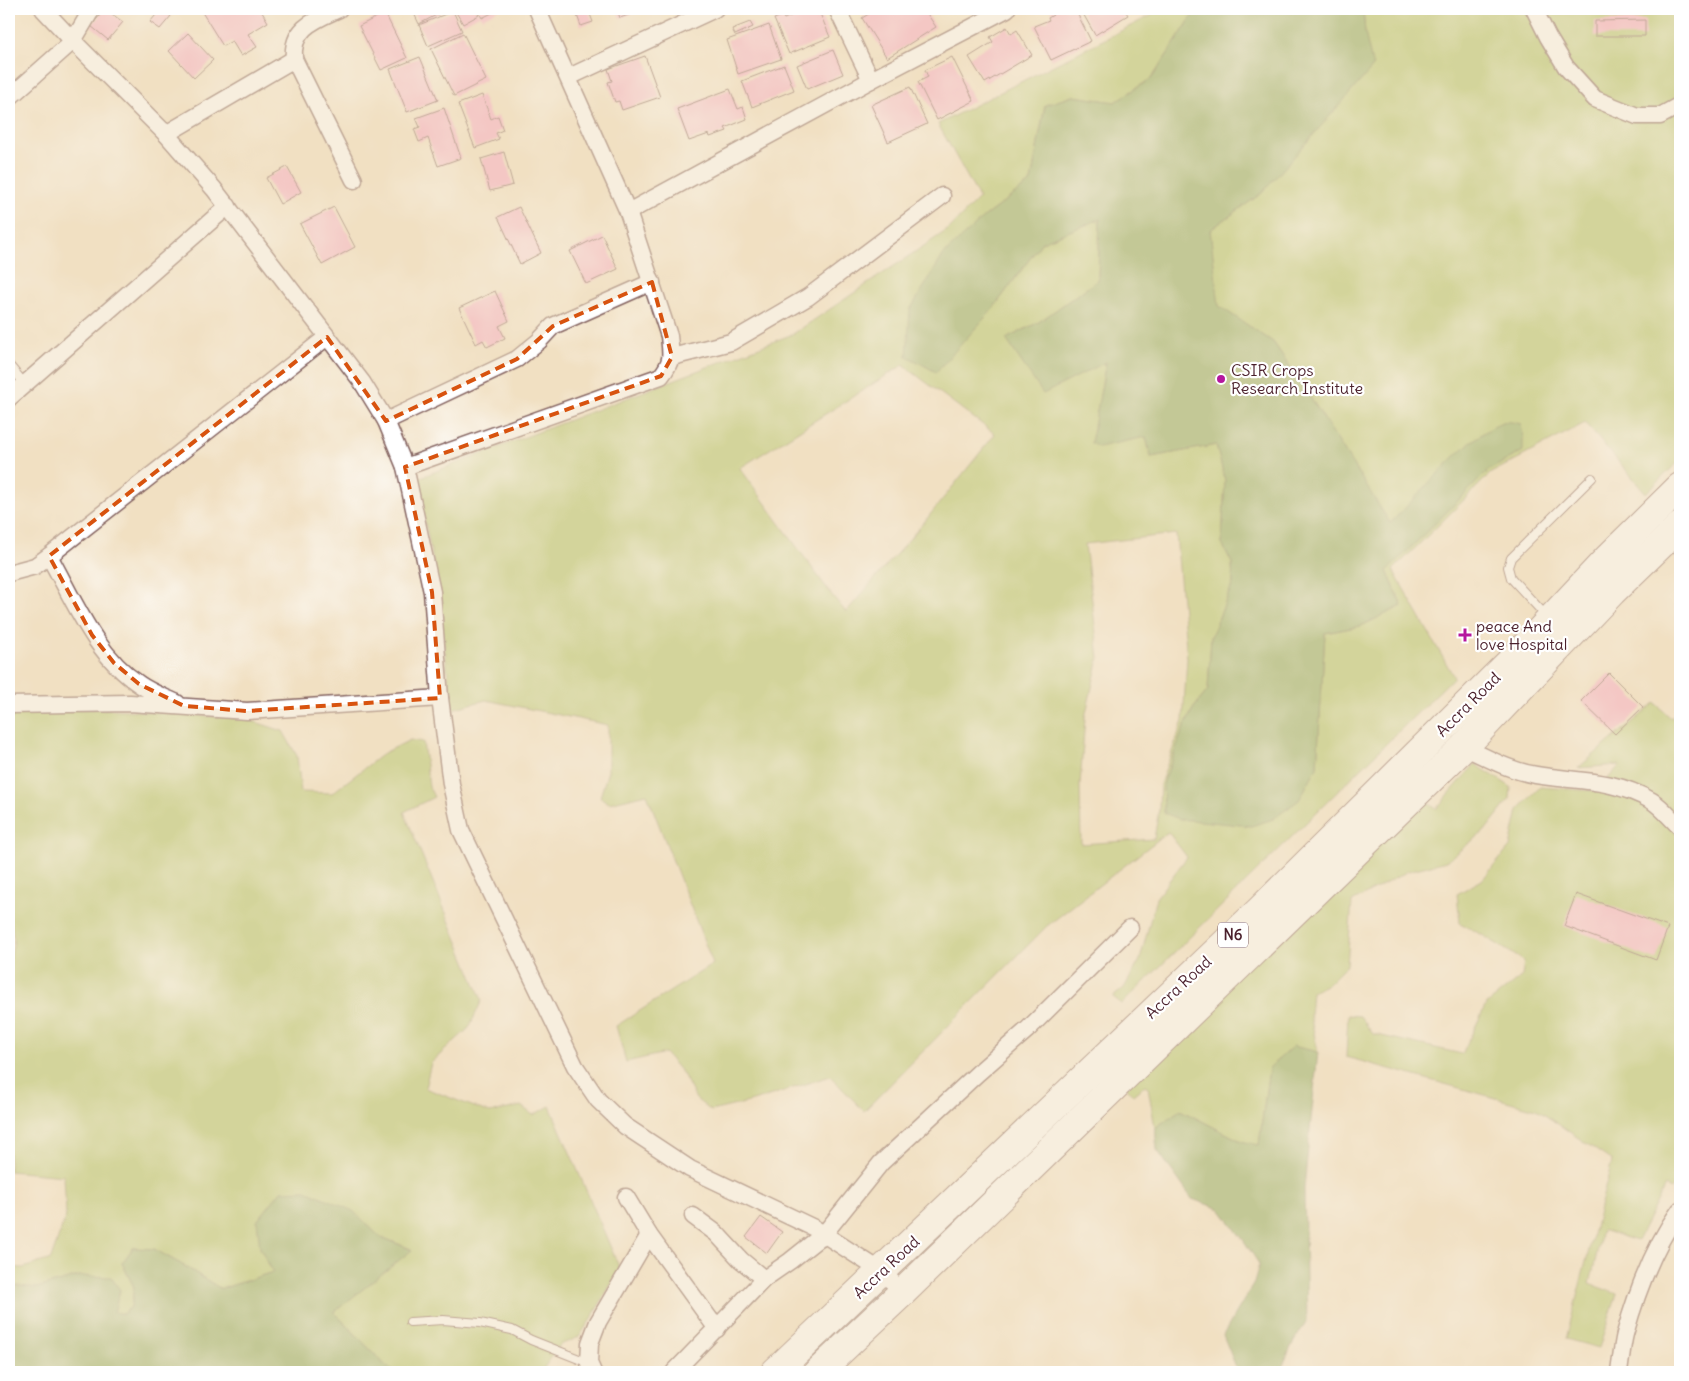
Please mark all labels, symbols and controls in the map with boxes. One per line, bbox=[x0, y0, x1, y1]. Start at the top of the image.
place label: CSIR Crops Research Institute bbox=[1231, 360, 1363, 398]
marker: CSIR Crops Research Institute bbox=[1215, 373, 1227, 385]
place label: peace And love Hospital bbox=[1476, 616, 1567, 654]
marker: peace And love Hospital bbox=[1458, 628, 1472, 642]
street label: Accra Road bbox=[1432, 668, 1504, 740]
road number: N6 bbox=[1218, 922, 1248, 948]
street label: Accra Road bbox=[1141, 951, 1215, 1023]
street label: Accra Road bbox=[849, 1231, 923, 1303]

